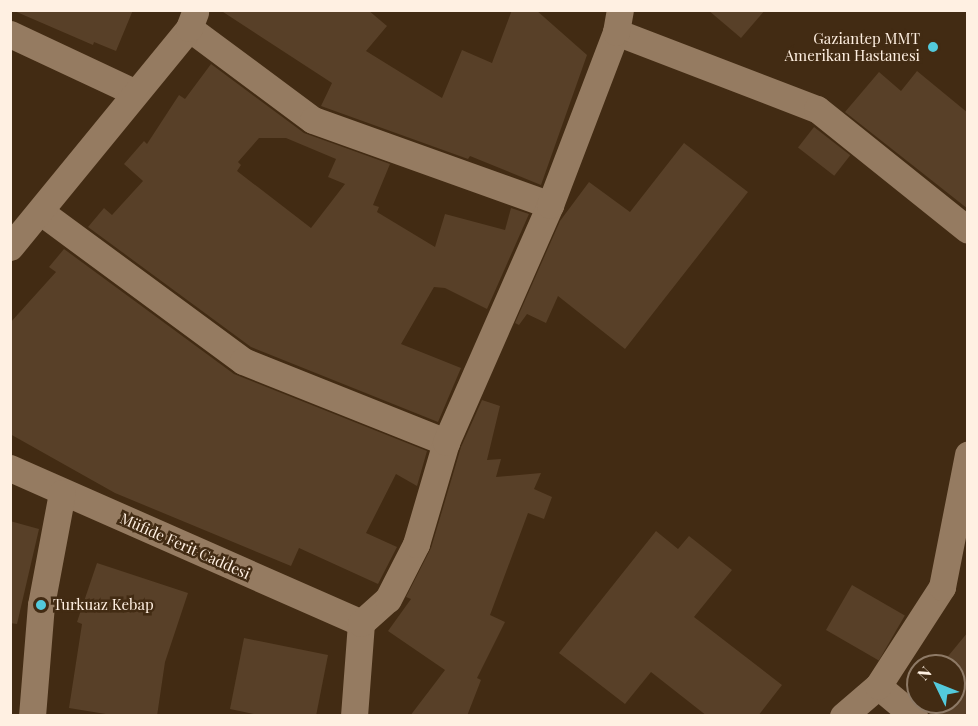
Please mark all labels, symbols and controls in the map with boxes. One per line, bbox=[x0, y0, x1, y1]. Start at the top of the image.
place label: Gaziantep MMT Amerikan Hastanesi bbox=[784, 29, 920, 64]
marker: Gaziantep MMT Amerikan Hastanesi bbox=[924, 38, 942, 56]
street label: Müfide Ferit Caddesi bbox=[117, 509, 253, 583]
place label: Turkuaz Kebap bbox=[53, 596, 154, 614]
marker: Turkuaz Kebap bbox=[34, 598, 48, 612]
north arrow bbox=[906, 654, 966, 714]
text: N bbox=[912, 661, 936, 684]

